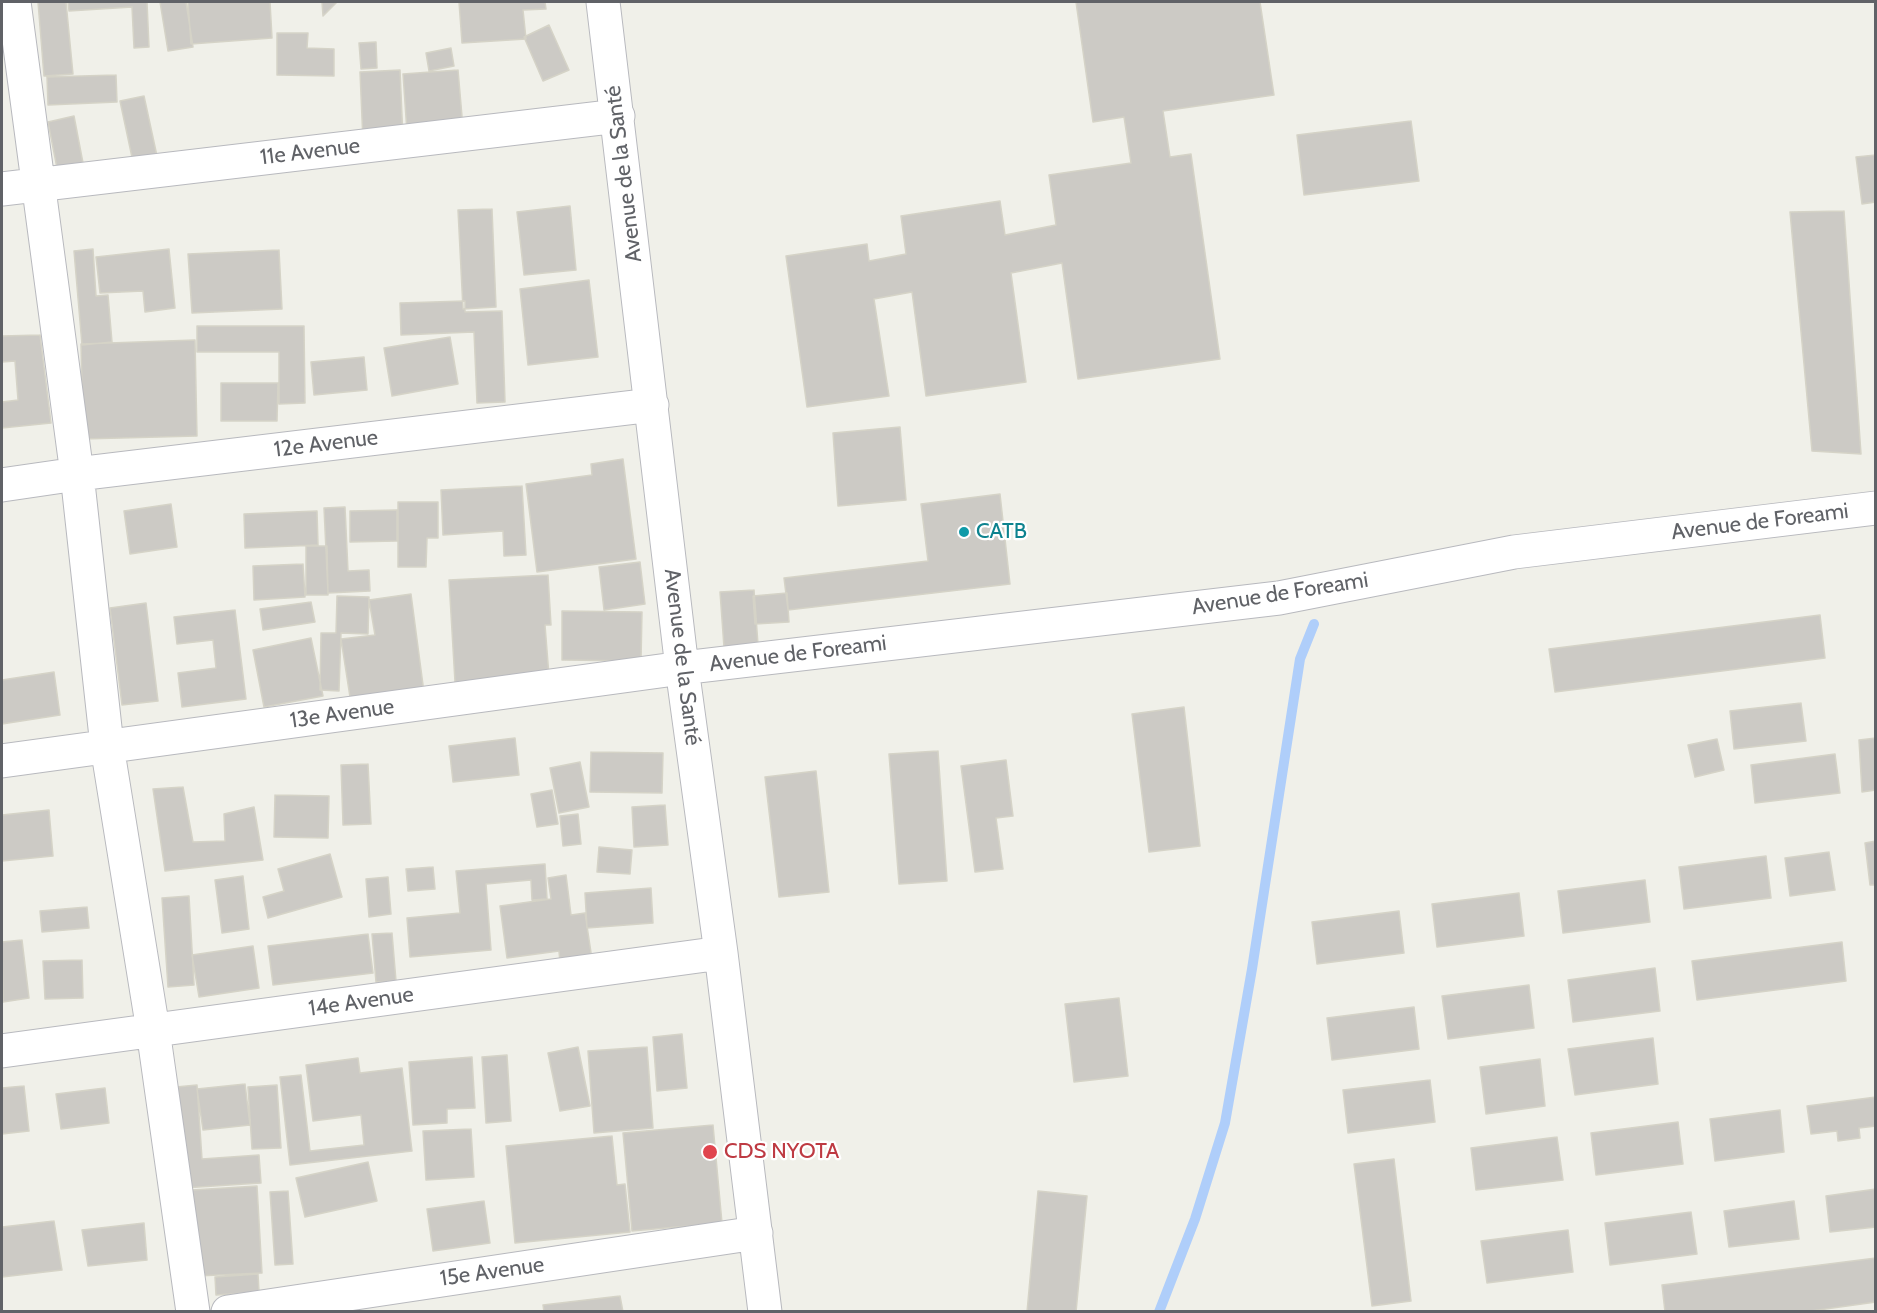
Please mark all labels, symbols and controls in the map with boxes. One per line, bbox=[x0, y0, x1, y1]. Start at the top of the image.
street label: Avenue de la Santé bbox=[600, 84, 648, 264]
street label: 11e Avenue bbox=[259, 133, 361, 171]
street label: 12e Avenue bbox=[272, 425, 380, 463]
street label: Avenue de Foreami bbox=[1670, 498, 1850, 546]
place label: CATB bbox=[976, 519, 1027, 545]
marker: CATB bbox=[957, 525, 971, 539]
street label: Avenue de la Santé bbox=[658, 567, 706, 747]
street label: Avenue de Foreami bbox=[1190, 567, 1370, 621]
street label: Avenue de Foreami bbox=[708, 630, 888, 678]
street label: 13e Avenue bbox=[288, 694, 396, 734]
street label: 14e Avenue bbox=[307, 982, 415, 1022]
place label: CDS NYOTA bbox=[724, 1139, 839, 1165]
marker: CDS NYOTA bbox=[701, 1143, 719, 1161]
street label: 15e Avenue bbox=[438, 1252, 546, 1292]

